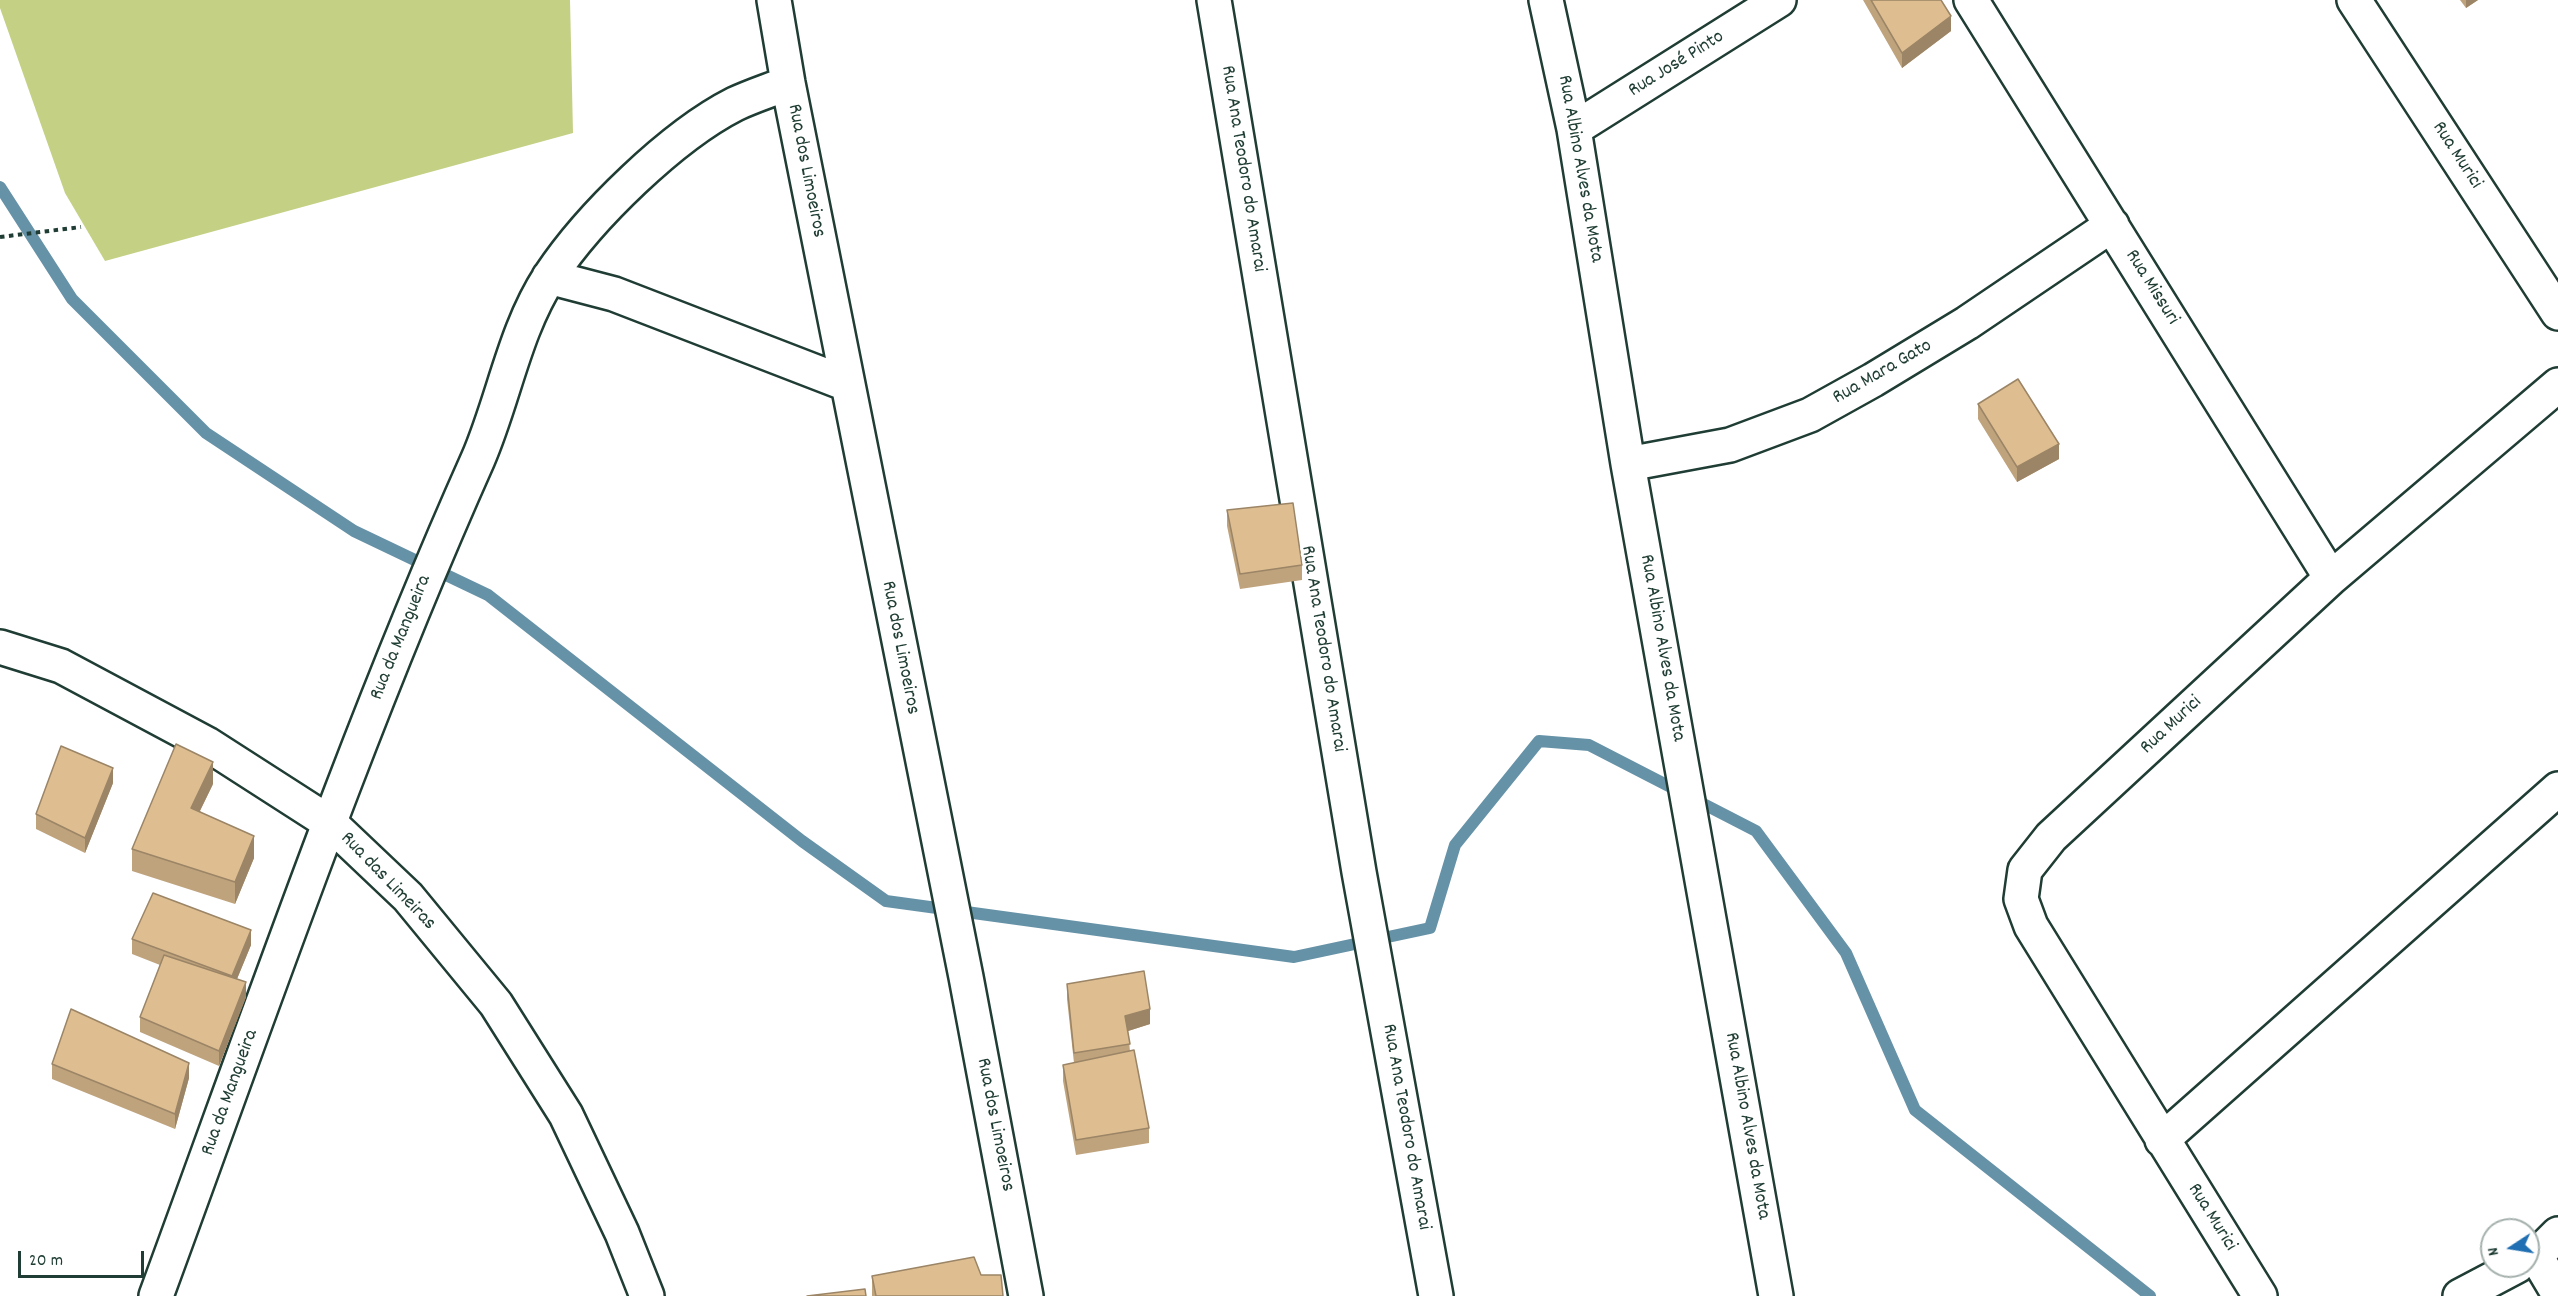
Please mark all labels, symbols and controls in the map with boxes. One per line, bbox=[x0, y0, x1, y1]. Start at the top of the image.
street label: Rua José Pinto bbox=[1625, 26, 1729, 104]
street label: Rua Ana Teodoro do Amarai bbox=[1214, 64, 1270, 274]
street label: Rua Albino Alves da Mota bbox=[1551, 74, 1607, 264]
street label: Rua dos Limoeiros bbox=[780, 102, 830, 240]
street label: Rua Murici bbox=[2425, 118, 2487, 194]
street label: Rua Missuri bbox=[2119, 246, 2183, 330]
street label: Rua Mara Gato bbox=[1829, 335, 1937, 411]
street label: Rua Ana Teodoro do Amarai bbox=[1294, 544, 1350, 754]
street label: Rua Albino Alves da Mota bbox=[1633, 553, 1689, 743]
street label: Rua da Mangueira bbox=[366, 572, 438, 704]
street label: Rua dos Limoeiros bbox=[874, 579, 924, 717]
street label: Rua Murici bbox=[2136, 691, 2208, 761]
street label: Rua das Limeiras bbox=[334, 828, 440, 936]
street label: Rua Ana Teodoro do Amarai bbox=[1375, 1022, 1435, 1232]
street label: Rua da Mangueira bbox=[197, 1027, 265, 1159]
street label: Rua Albino Alves da Mota bbox=[1718, 1031, 1774, 1221]
street label: Rua dos Limoeiros bbox=[969, 1056, 1019, 1194]
street label: Rua Murici bbox=[2181, 1180, 2241, 1256]
north arrow bbox=[2480, 1218, 2540, 1278]
scale bar bbox=[21, 1239, 147, 1277]
text: N bbox=[2482, 1245, 2506, 1258]
text: 20 m bbox=[29, 1249, 63, 1274]

